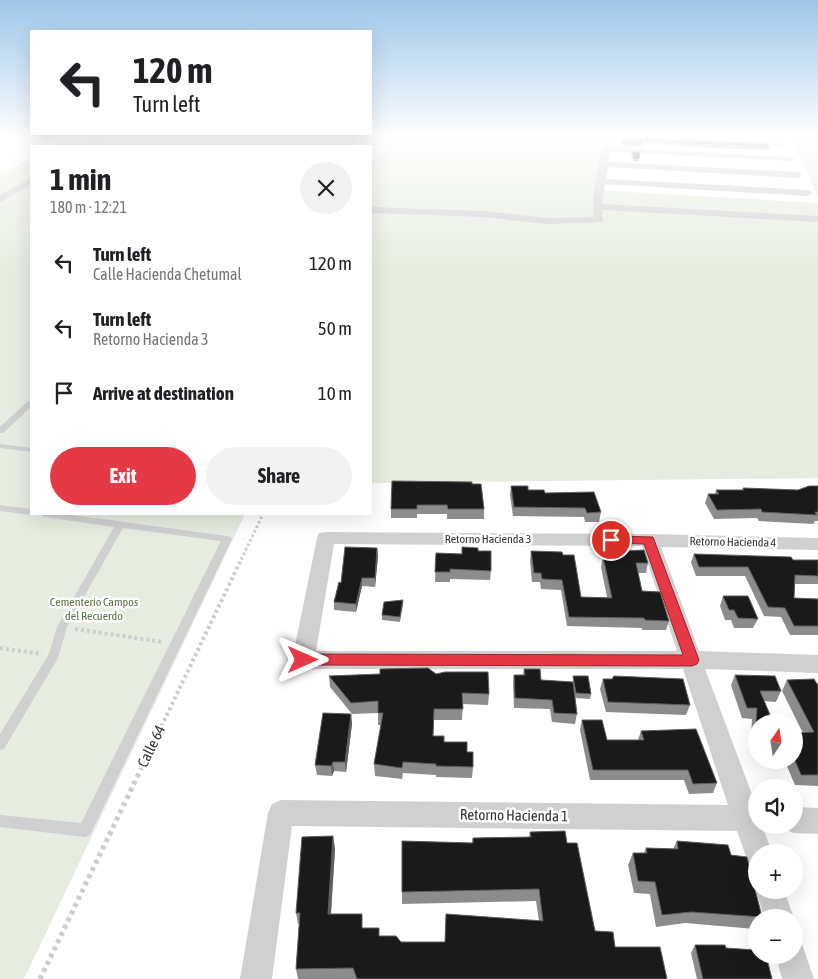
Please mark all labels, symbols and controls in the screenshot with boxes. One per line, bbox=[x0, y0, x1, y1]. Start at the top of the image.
icon: left bbox=[50, 50, 115, 115]
text: 120 m bbox=[133, 50, 212, 90]
text: Turn left bbox=[133, 91, 200, 117]
text: 1 min bbox=[50, 162, 111, 196]
button: close bbox=[300, 162, 352, 214]
text: 180 m · 12:21 bbox=[50, 198, 127, 216]
text: Turn left bbox=[93, 243, 151, 265]
icon: left bbox=[50, 249, 78, 277]
text: 120 m bbox=[309, 252, 352, 274]
text: Calle Hacienda Chetumal bbox=[93, 265, 242, 283]
text: Turn left bbox=[93, 308, 151, 330]
icon: left bbox=[50, 314, 78, 342]
text: 50 m bbox=[318, 317, 352, 339]
text: Retorno Hacienda 3 bbox=[93, 330, 209, 348]
icon: arrive bbox=[50, 379, 78, 407]
text: Arrive at destination bbox=[93, 382, 234, 404]
text: 10 m bbox=[318, 382, 352, 404]
button: Exit bbox=[50, 447, 196, 505]
button: Share bbox=[206, 447, 352, 505]
pin bbox=[590, 519, 632, 561]
icon: arrive bbox=[597, 526, 625, 554]
street label: Retorno Hacienda 3 bbox=[445, 532, 531, 546]
street label: Retorno Hacienda 4 bbox=[690, 534, 777, 550]
park label: Cementerio Campos del Recuerdo bbox=[50, 595, 138, 623]
position arrow bbox=[276, 633, 328, 685]
north arrow bbox=[748, 714, 802, 769]
map controls bbox=[748, 714, 803, 964]
street label: Calle 64 bbox=[134, 722, 168, 770]
button: sound bbox=[748, 779, 803, 834]
street label: Retorno Hacienda 1 bbox=[460, 806, 568, 824]
button: + bbox=[748, 844, 803, 899]
button: − bbox=[748, 909, 803, 964]

